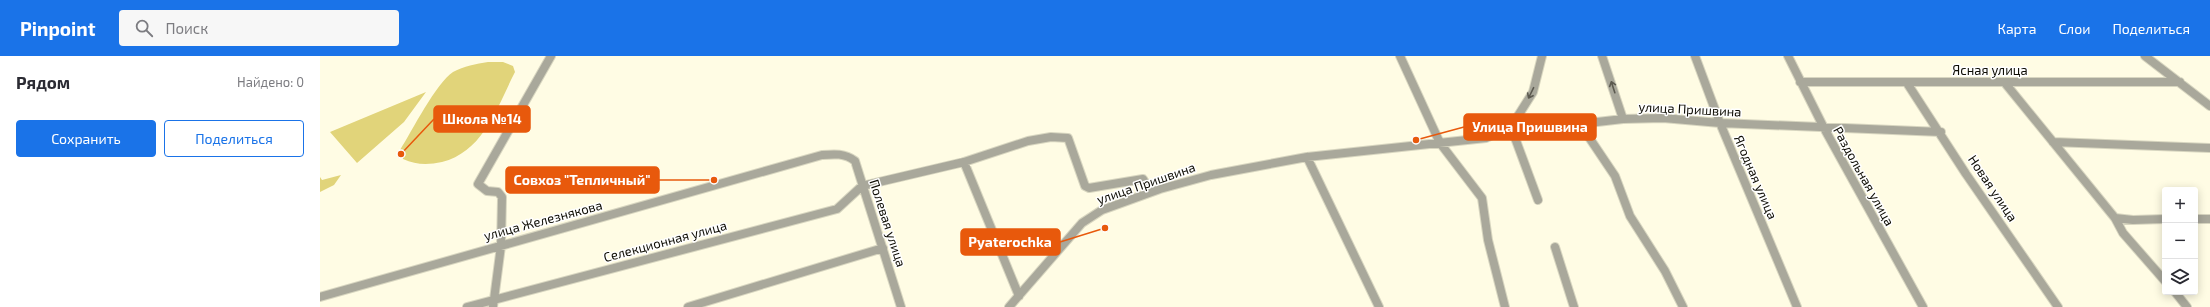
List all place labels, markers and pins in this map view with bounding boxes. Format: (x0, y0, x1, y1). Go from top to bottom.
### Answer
callout: Школа №14 (434, 106, 530, 132)
callout: Улица Пришвина (1464, 114, 1596, 140)
callout: Совхоз "Тепличный" (506, 167, 659, 193)
callout: Pyaterochka (961, 229, 1060, 255)

